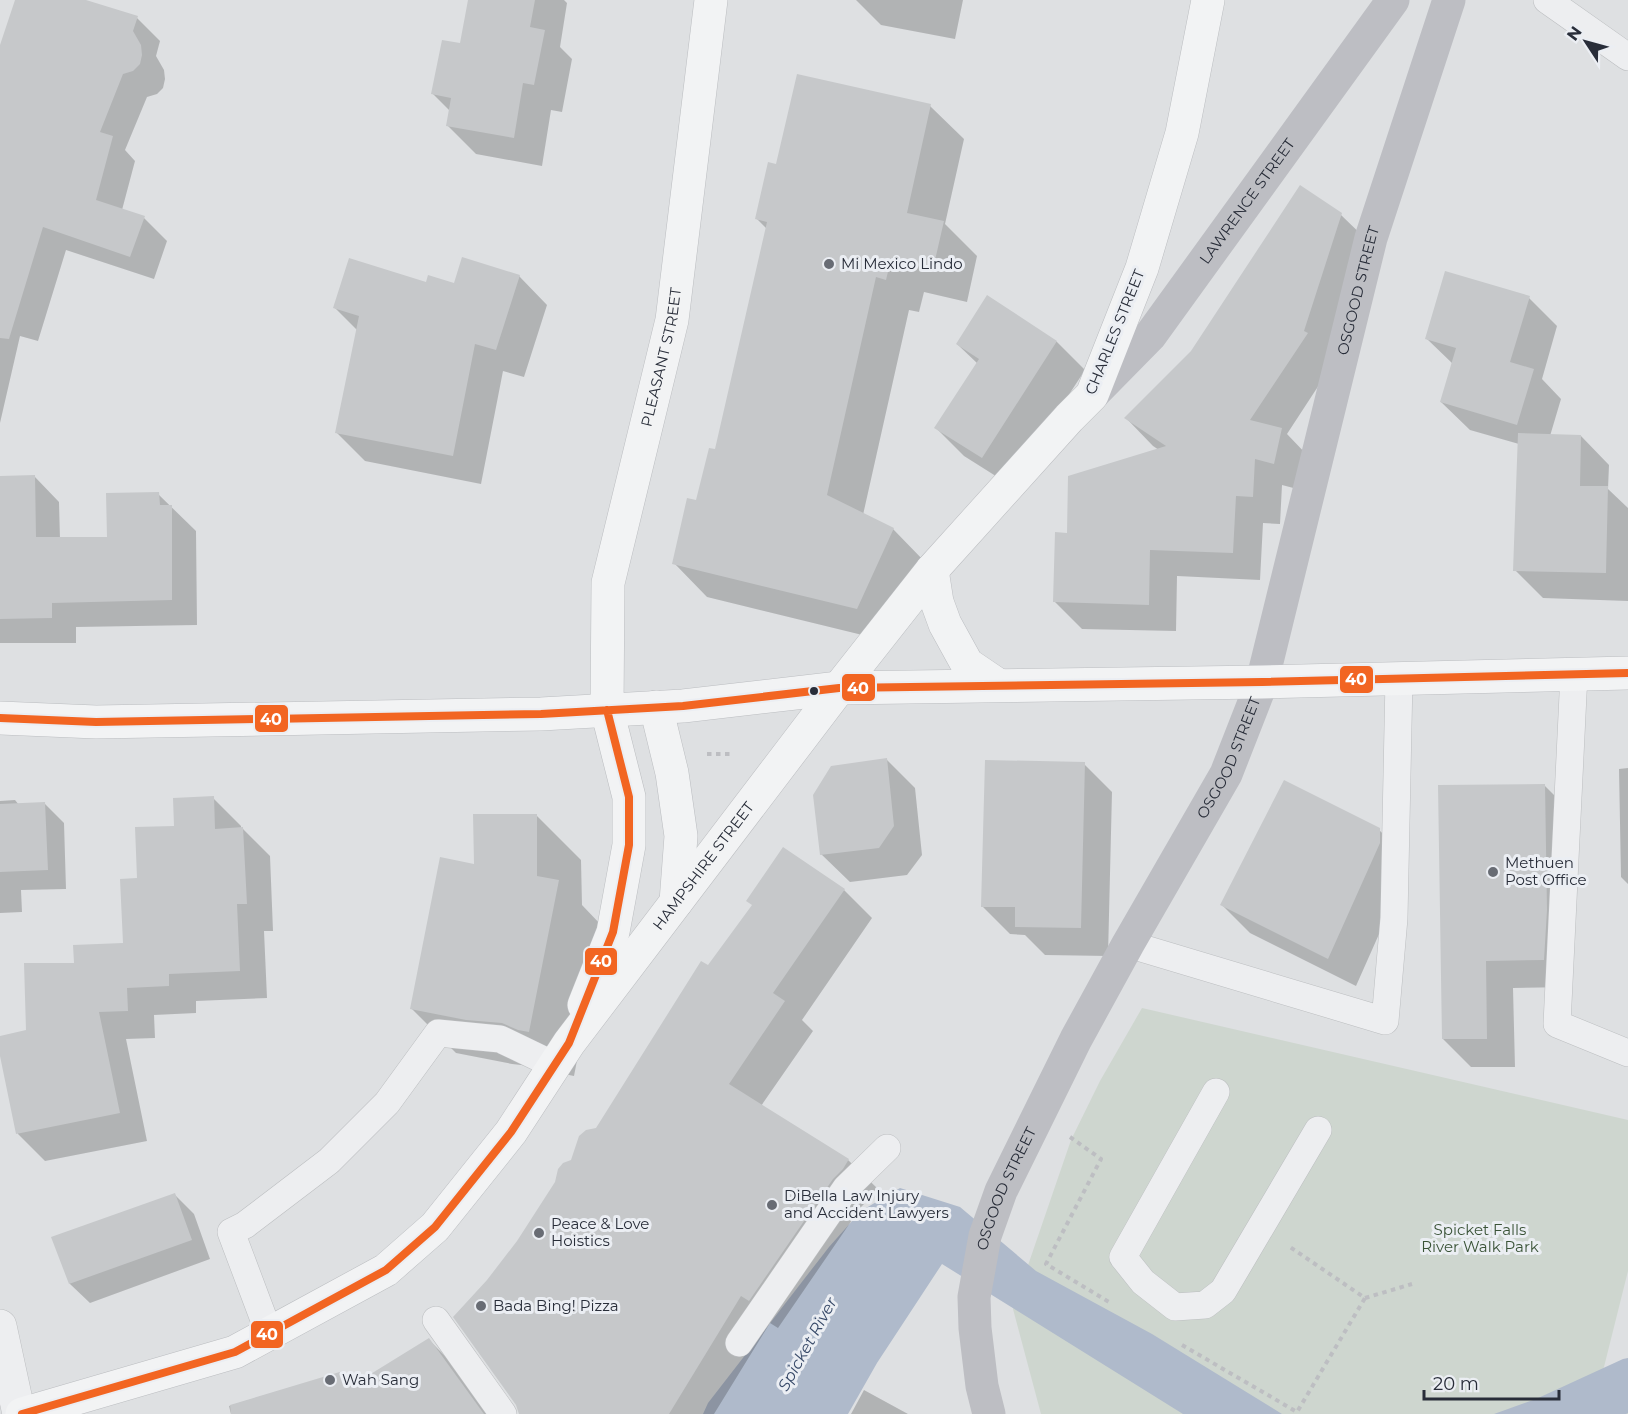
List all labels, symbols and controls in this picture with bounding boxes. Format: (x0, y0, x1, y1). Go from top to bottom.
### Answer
north arrow (1556, 12, 1616, 72)
text: N (1563, 23, 1586, 44)
street label: LAWRENCE STREET (1195, 134, 1299, 268)
street label: OSGOOD STREET (1333, 223, 1383, 357)
place label: Mi Mexico Lindo (841, 254, 963, 273)
marker: Mi Mexico Lindo (822, 257, 836, 271)
street label: CHARLES STREET (1081, 266, 1149, 397)
street label: PLEASANT STREET (636, 286, 685, 429)
line badge: 40 (1339, 665, 1374, 694)
text: 40 (1345, 670, 1367, 689)
line badge: 40 (841, 673, 876, 702)
text: 40 (847, 679, 869, 698)
unlabelled marker (808, 685, 820, 697)
street label: OSGOOD STREET (1192, 694, 1264, 822)
line badge: 40 (254, 704, 289, 733)
text: 40 (260, 710, 282, 729)
street label: HAMPSHIRE STREET (648, 798, 758, 934)
place label: Methuen Post Office (1505, 853, 1587, 889)
marker: Methuen Post Office (1486, 865, 1500, 879)
line badge: 40 (584, 947, 618, 976)
text: 40 (590, 952, 612, 971)
street label: OSGOOD STREET (973, 1123, 1040, 1252)
place label: DiBella Law Injury and Accident Lawyers (784, 1186, 949, 1222)
marker: DiBella Law Injury and Accident Lawyers (765, 1198, 779, 1212)
place label: Peace & Love Hoistics (551, 1214, 649, 1250)
park label: Spicket Falls River Walk Park (1421, 1220, 1539, 1256)
marker: Peace & Love Hoistics (532, 1226, 546, 1240)
water label: Spicket River (774, 1294, 841, 1394)
place label: Bada Bing! Pizza (493, 1296, 619, 1315)
marker: Bada Bing! Pizza (474, 1299, 488, 1313)
line badge: 40 (250, 1320, 284, 1349)
text: 40 (256, 1325, 278, 1344)
scale bar (1424, 1363, 1559, 1401)
place label: Wah Sang (342, 1370, 419, 1389)
marker: Wah Sang (323, 1373, 337, 1387)
text: 20 m (1433, 1373, 1479, 1395)

